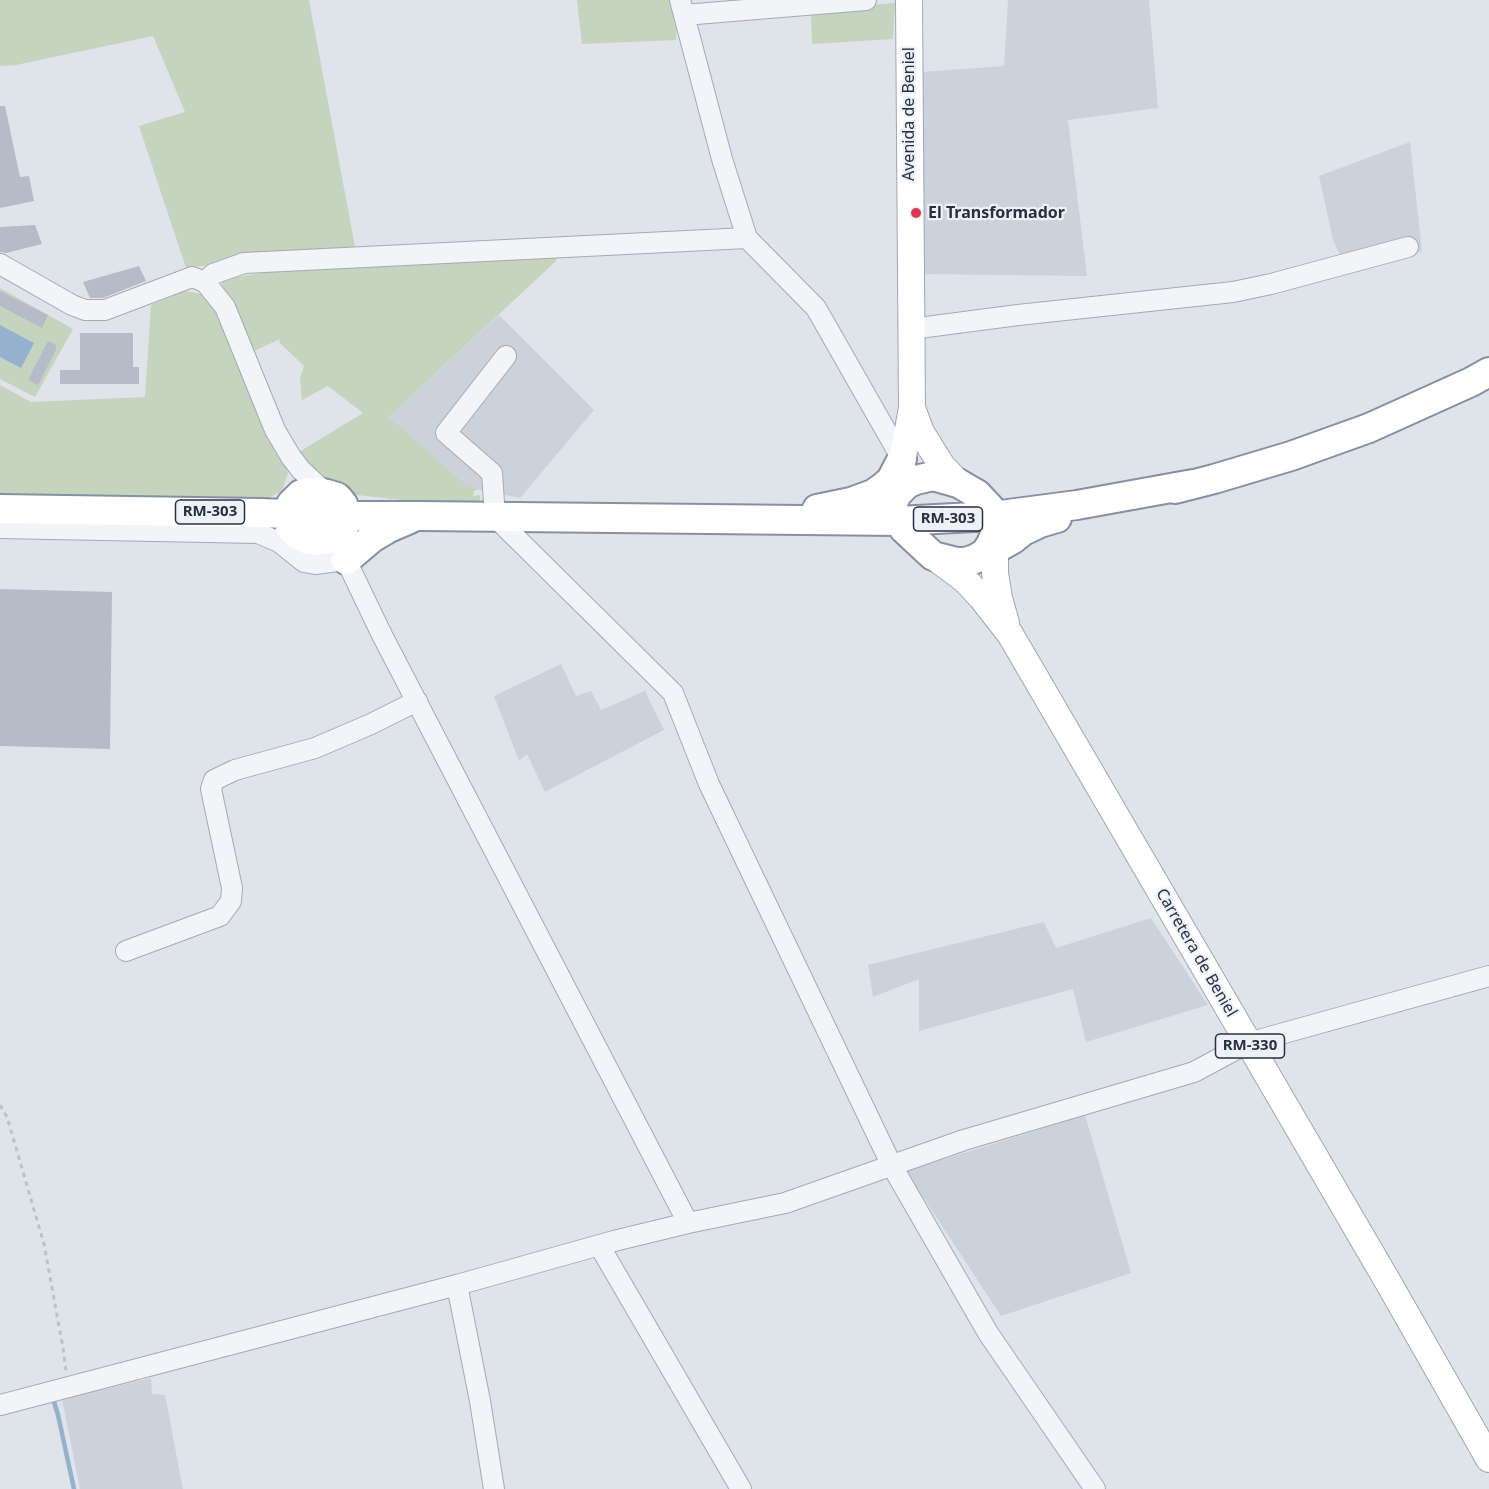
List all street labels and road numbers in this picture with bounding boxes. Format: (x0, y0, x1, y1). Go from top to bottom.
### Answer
street label: Avenida de Beniel (899, 47, 919, 181)
road number: RM-303 (176, 500, 244, 524)
road number: RM-303 (914, 507, 982, 531)
street label: Carretera de Beniel (1151, 885, 1241, 1021)
road number: RM-330 (1216, 1034, 1284, 1058)

